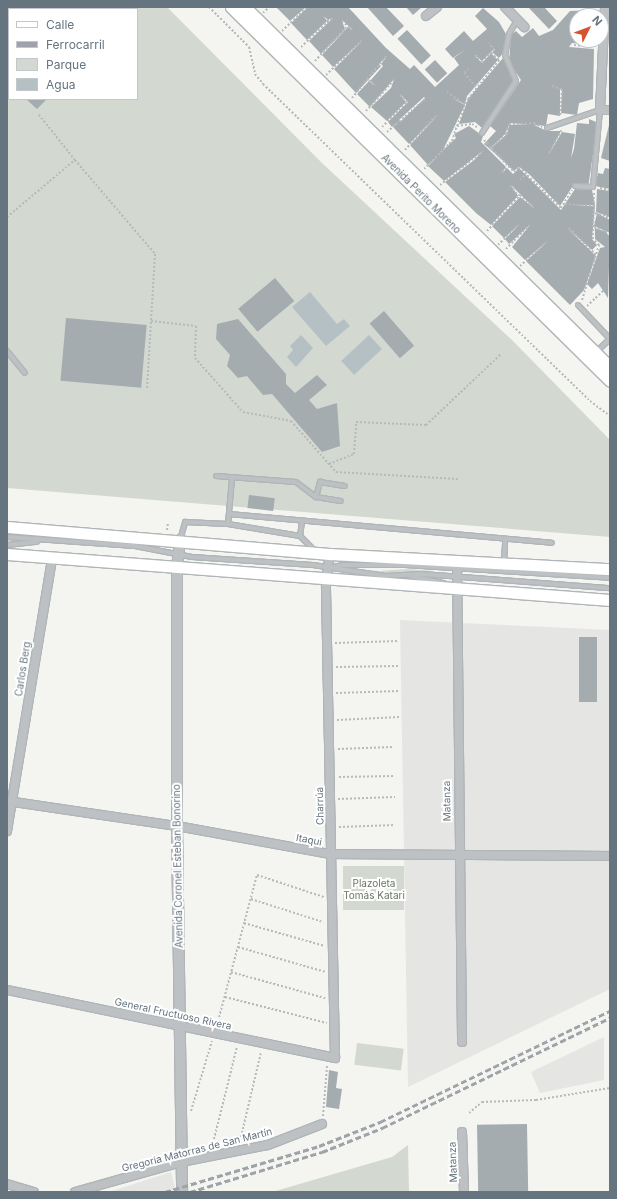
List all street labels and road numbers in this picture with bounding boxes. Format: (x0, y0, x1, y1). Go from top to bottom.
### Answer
street label: Avenida Perito Moreno (379, 152, 463, 236)
street label: Carlos Berg (13, 641, 33, 697)
street label: Matanza (441, 781, 453, 821)
street label: Avenida Coronel Esteban Bonorino (171, 784, 185, 948)
street label: Charrúa (314, 787, 326, 825)
street label: Itaqui (295, 832, 323, 848)
street label: General Fructuoso Rivera (113, 996, 233, 1032)
street label: Gregoria Matorras de San Martín (121, 1125, 273, 1175)
street label: Matanza (446, 1141, 460, 1183)

